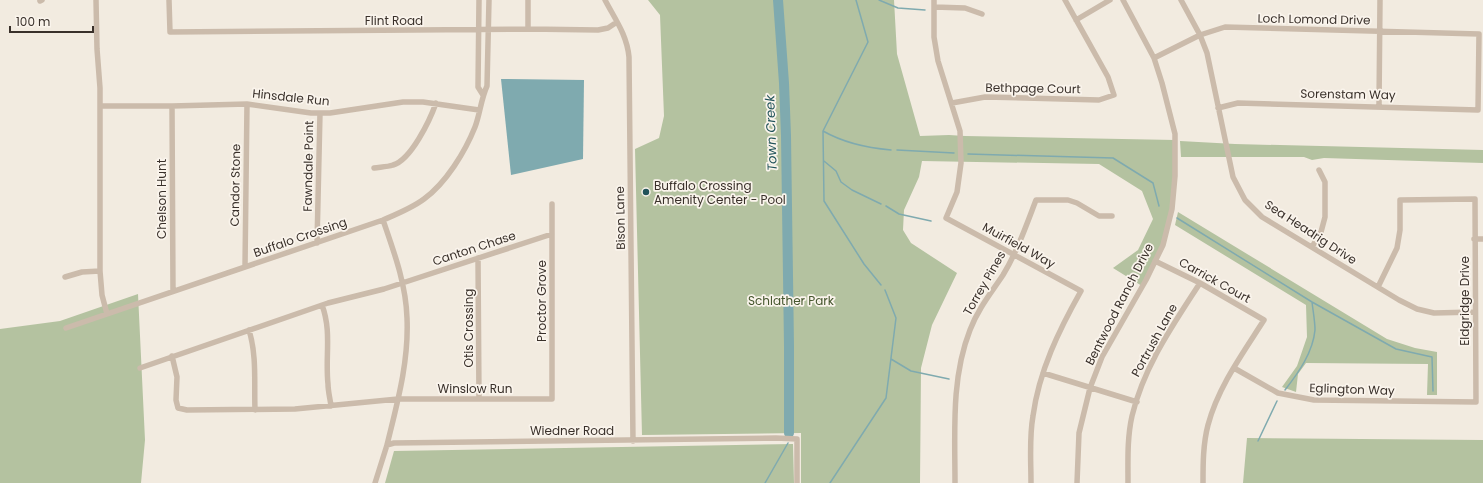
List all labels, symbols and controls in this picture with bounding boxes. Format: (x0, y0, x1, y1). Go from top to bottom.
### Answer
scale bar (10, 8, 93, 34)
street label: Loch Lomond Drive (1257, 10, 1371, 28)
street label: Flint Road (365, 12, 423, 29)
text: 100 m (16, 13, 50, 30)
street label: Bethpage Court (985, 79, 1081, 97)
street label: Hinsdale Run (251, 84, 331, 110)
street label: Sorenstam Way (1300, 85, 1396, 103)
water label: Town Creek (760, 93, 782, 171)
street label: Fawndale Point (299, 120, 317, 212)
street label: Candor Stone (226, 143, 244, 227)
street label: Chelson Hunt (153, 159, 170, 239)
place label: Buffalo Crossing Amenity Center - Pool (654, 177, 786, 208)
street label: Bison Lane (611, 186, 629, 250)
marker: Buffalo Crossing Amenity Center - Pool (641, 187, 651, 197)
street label: Sea Headrig Drive (1262, 196, 1360, 268)
street label: Buffalo Crossing (251, 213, 349, 261)
street label: Muirfield Way (980, 218, 1059, 272)
street label: Canton Chase (430, 227, 518, 269)
street label: Bentwood Ranch Drive (1081, 240, 1157, 368)
street label: Torrey Pines (959, 248, 1009, 318)
street label: Carrick Court (1176, 253, 1254, 307)
street label: Eldgridge Drive (1456, 256, 1473, 346)
street label: Proctor Grove (533, 260, 550, 342)
street label: Otis Crossing (460, 289, 477, 367)
park label: Schlather Park (748, 292, 835, 309)
street label: Portrush Lane (1127, 300, 1181, 380)
street label: Eglington Way (1309, 379, 1395, 399)
street label: Winslow Run (438, 380, 512, 397)
street label: Wiedner Road (530, 422, 614, 439)

